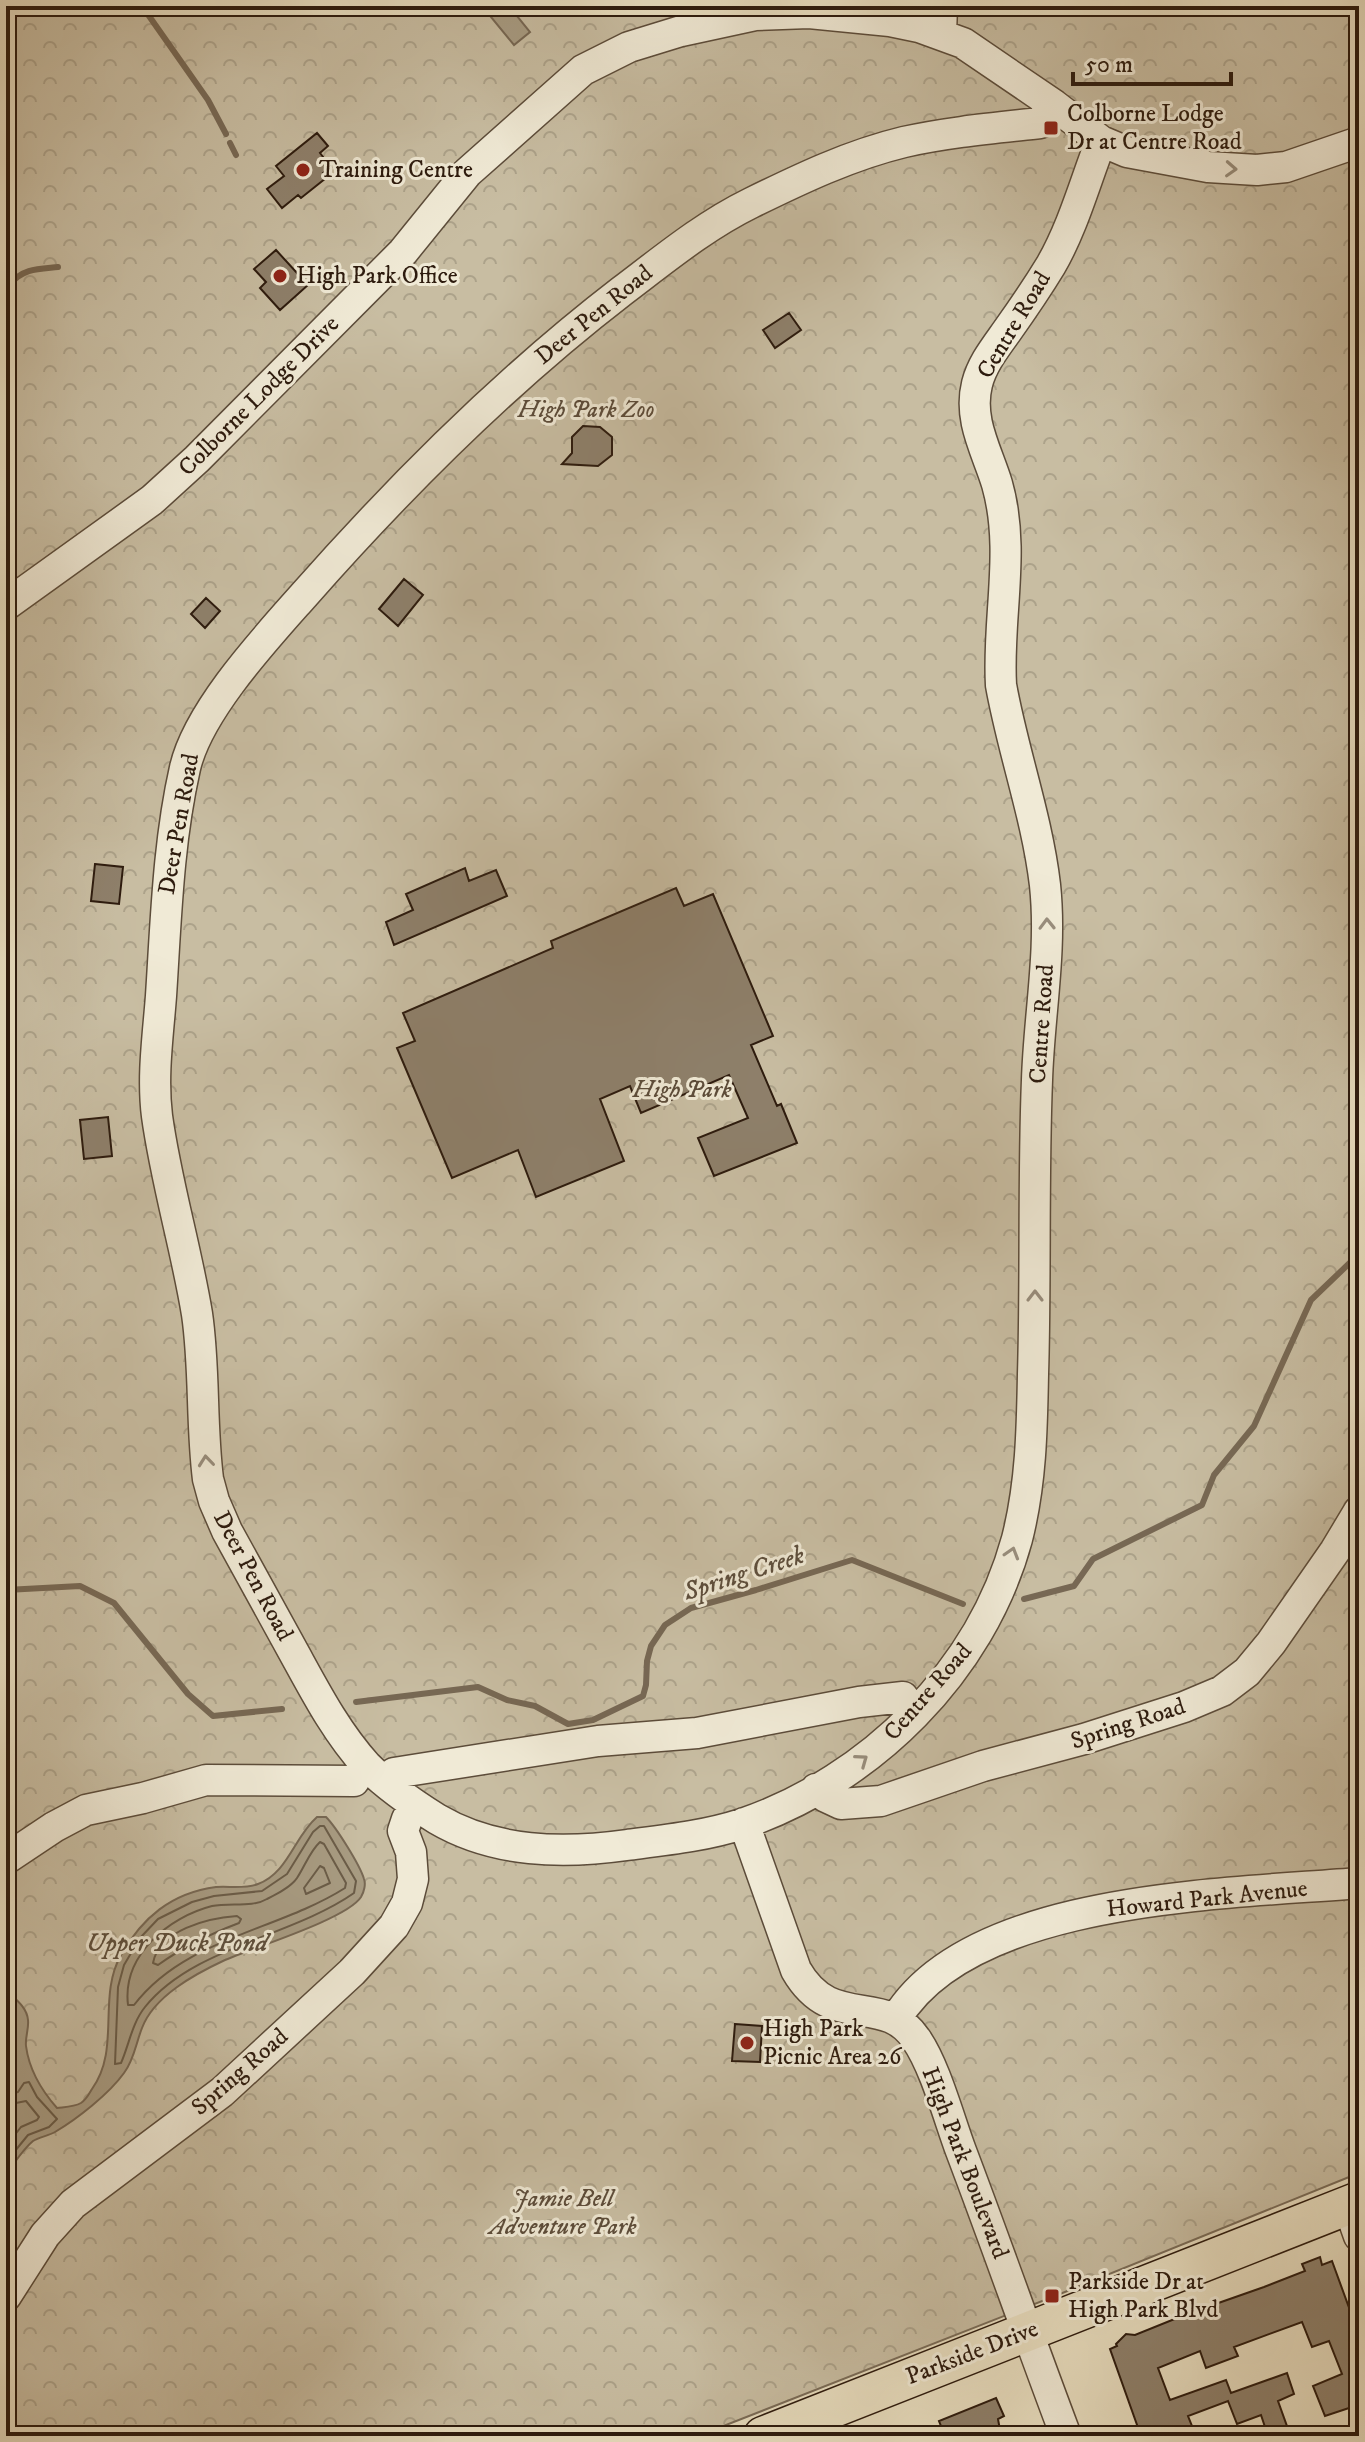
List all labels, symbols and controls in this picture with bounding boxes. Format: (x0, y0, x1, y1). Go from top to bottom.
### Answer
scale bar (1073, 36, 1231, 86)
text: 50 m (1085, 50, 1133, 80)
place label: Colborne Lodge Dr at Centre Road (1067, 99, 1242, 157)
marker: Colborne Lodge Dr at Centre Road (1042, 119, 1060, 137)
place label: Training Centre (319, 155, 473, 185)
one-way arrow (1225, 160, 1238, 177)
marker: Training Centre (294, 161, 312, 179)
street label: Deer Pen Road (529, 258, 659, 372)
place label: High Park Office (296, 261, 458, 291)
street label: Centre Road (970, 266, 1058, 384)
marker: High Park Office (271, 267, 289, 285)
street label: Colborne Lodge Drive (172, 309, 346, 483)
park label: High Park Zoo (517, 395, 654, 425)
street label: Deer Pen Road (152, 751, 206, 897)
one-way arrow (1038, 917, 1055, 930)
street label: Centre Road (1023, 963, 1061, 1085)
park label: High Park (632, 1075, 731, 1105)
one-way arrow (1026, 1289, 1044, 1302)
one-way arrow (197, 1454, 214, 1467)
street label: Deer Pen Road (206, 1506, 300, 1646)
water label: Spring Creek (678, 1539, 809, 1609)
one-way arrow (1003, 1547, 1019, 1561)
street label: Centre Road (877, 1637, 979, 1747)
street label: Spring Road (1067, 1691, 1189, 1757)
one-way arrow (853, 1755, 867, 1770)
street label: Howard Park Avenue (1105, 1874, 1309, 1924)
water label: Upper Duck Pond (86, 1927, 272, 1960)
place label: High Park Picnic Area 26 (763, 2014, 903, 2072)
street label: Spring Road (185, 2022, 295, 2122)
marker: High Park Picnic Area 26 (738, 2034, 756, 2052)
street label: High Park Boulevard (915, 2063, 1015, 2263)
park label: Jamie Bell Adventure Park (486, 2184, 637, 2242)
place label: Parkside Dr at High Park Blvd (1068, 2267, 1218, 2325)
marker: Parkside Dr at High Park Blvd (1043, 2287, 1061, 2305)
street label: Parkside Drive (901, 2314, 1043, 2392)

